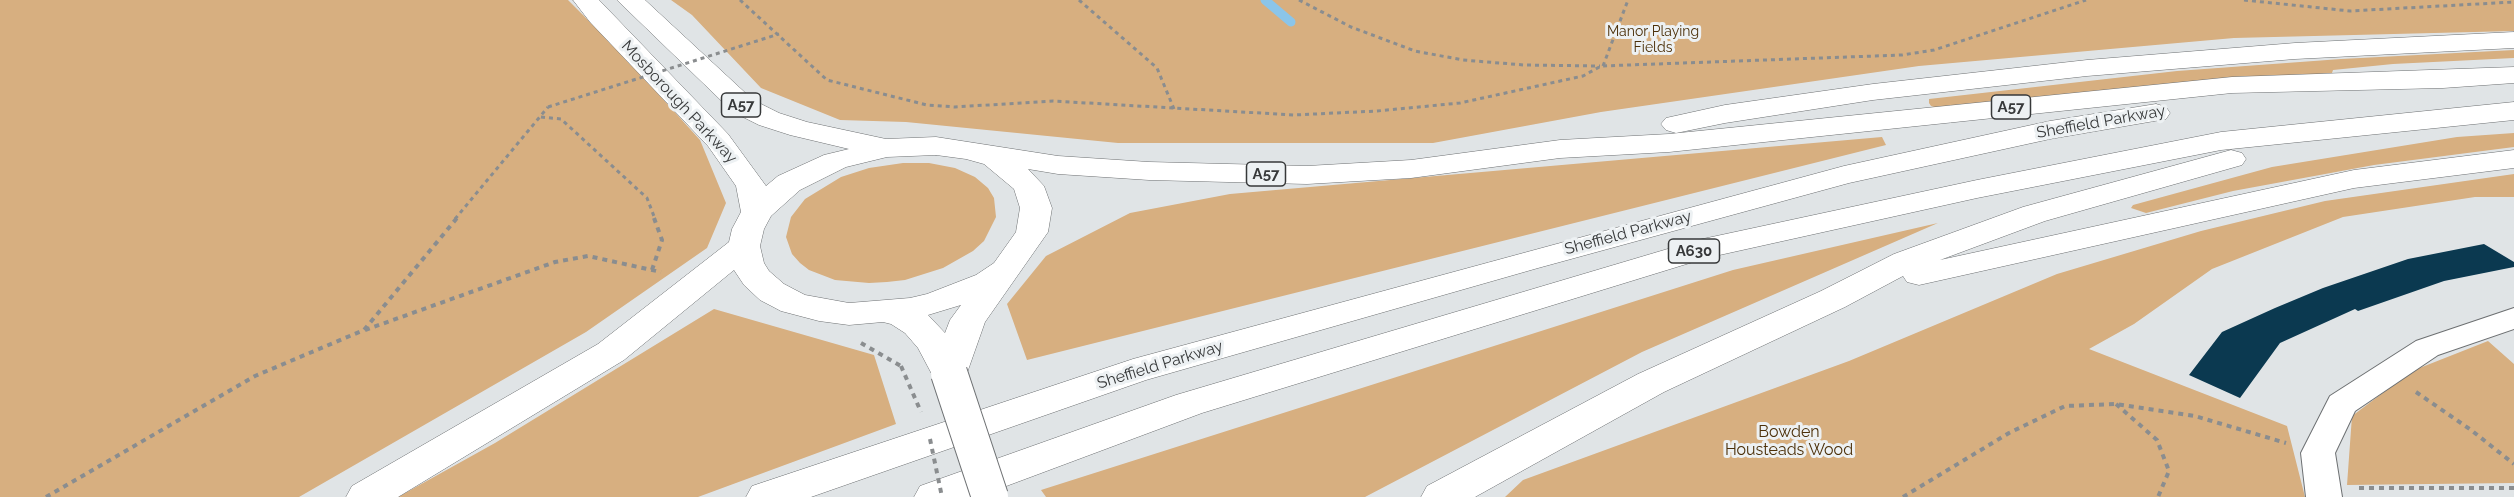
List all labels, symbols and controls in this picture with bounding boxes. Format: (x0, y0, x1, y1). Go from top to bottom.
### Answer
park label: Manor Playing Fields (1607, 24, 1699, 56)
street label: Mosborough Parkway (617, 37, 741, 167)
road number: A57 (722, 93, 760, 117)
road number: A57 (1992, 95, 2030, 119)
street label: Sheffield Parkway (2035, 101, 2167, 143)
road number: A57 (1246, 162, 1286, 186)
street label: Sheffield Parkway (1563, 207, 1693, 259)
road number: A630 (1668, 239, 1720, 263)
street label: Sheffield Parkway (1095, 337, 1225, 393)
park label: Bowden Housteads Wood (1725, 422, 1853, 460)

